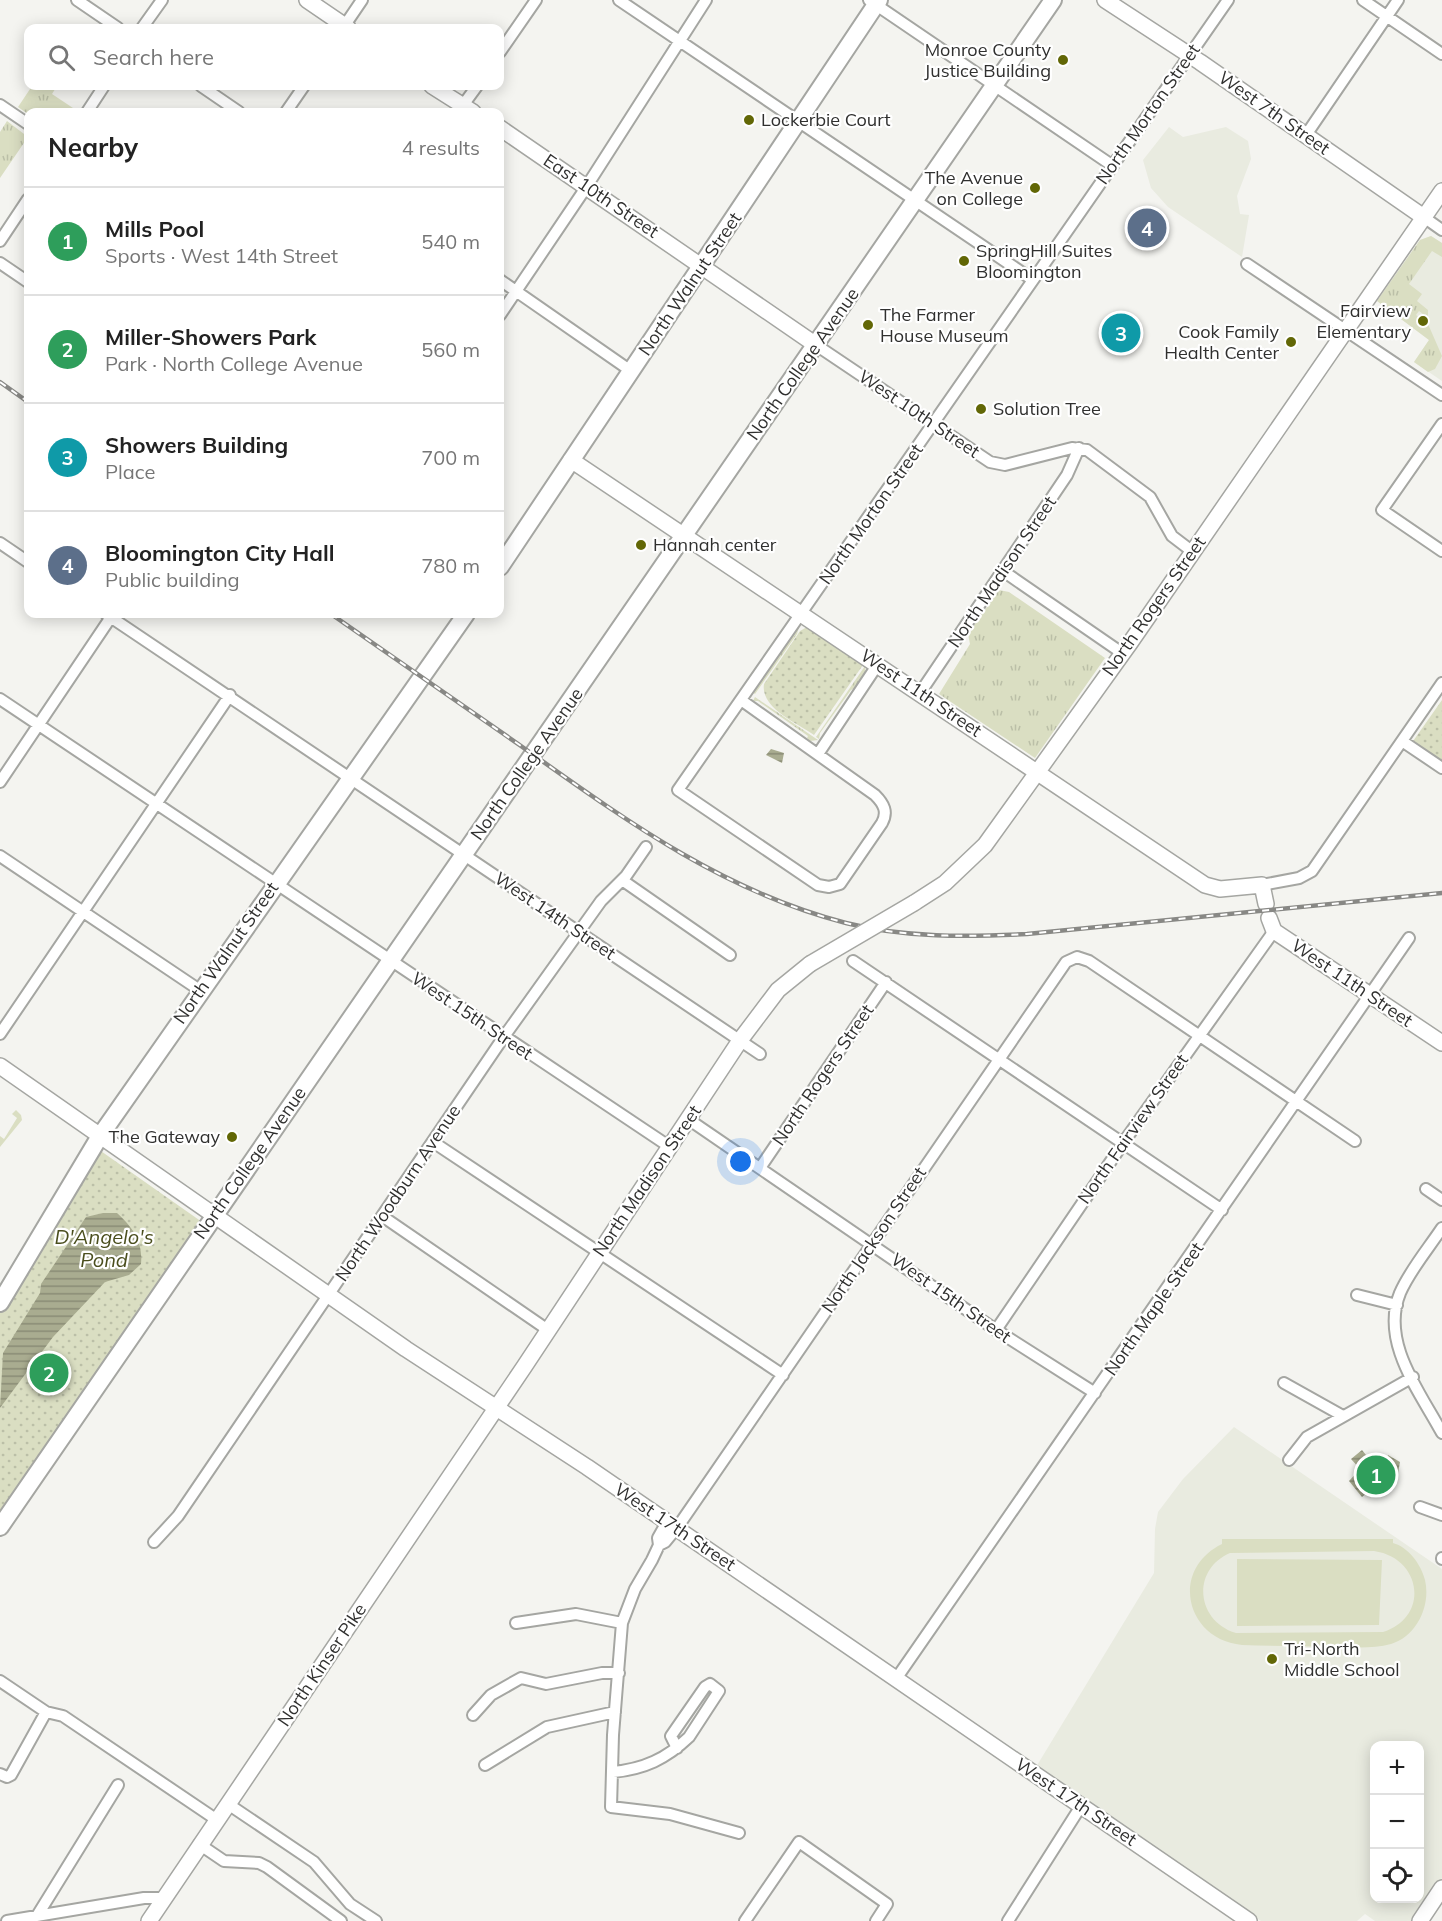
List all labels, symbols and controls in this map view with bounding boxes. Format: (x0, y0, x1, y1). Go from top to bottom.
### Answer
search box (24, 24, 504, 90)
place label: Monroe County Justice Building (924, 38, 1051, 82)
street label: North Morton Street (1090, 39, 1205, 189)
icon: search (45, 41, 78, 74)
text: Search here (93, 43, 214, 71)
marker: Monroe County Justice Building (1056, 53, 1070, 67)
street label: West 7th Street (1214, 66, 1334, 159)
place label: Lockerbie Court (761, 108, 891, 131)
marker: Lockerbie Court (742, 113, 756, 127)
text: Nearby (48, 131, 138, 164)
text: 4 results (402, 135, 480, 160)
street label: East 10th Street (539, 149, 663, 243)
place label: The Avenue on College (924, 166, 1023, 210)
marker: The Avenue on College (1028, 181, 1042, 195)
pin: 4 (1128, 206, 1166, 250)
street label: North Walnut Street (633, 208, 746, 360)
text: Mills Pool (105, 215, 204, 243)
text: 1 (62, 229, 74, 254)
text: 540 m (421, 229, 480, 254)
place label: SpringHill Suites Bloomington (976, 239, 1112, 283)
text: Sports · West 14th Street (105, 243, 338, 268)
marker: SpringHill Suites Bloomington (957, 254, 971, 268)
street label: North College Avenue (741, 283, 864, 444)
place label: Fairview Elementary (1316, 299, 1411, 343)
place label: The Farmer House Museum (880, 303, 1009, 347)
pin: 3 (1102, 310, 1140, 356)
marker: Fairview Elementary (1416, 314, 1430, 328)
marker: The Farmer House Museum (861, 318, 875, 332)
place label: Cook Family Health Center (1164, 320, 1279, 364)
text: Miller-Showers Park (105, 323, 317, 351)
marker: Cook Family Health Center (1284, 335, 1298, 349)
text: 2 (62, 337, 74, 362)
text: 560 m (421, 337, 480, 362)
text: Park · North College Avenue (105, 351, 363, 376)
street label: West 10th Street (854, 364, 984, 463)
place label: Solution Tree (993, 397, 1101, 420)
marker: Solution Tree (974, 402, 988, 416)
text: Showers Building (105, 431, 288, 459)
street label: North Morton Street (813, 439, 928, 589)
text: 3 (62, 445, 74, 470)
text: 700 m (421, 445, 480, 470)
text: Place (105, 459, 155, 484)
street label: North Madison Street (942, 492, 1061, 652)
street label: North Rogers Street (1097, 531, 1210, 680)
place label: Hannah center (653, 533, 777, 556)
marker: Hannah center (634, 538, 648, 552)
text: Bloomington City Hall (105, 539, 334, 567)
text: 4 (62, 553, 74, 578)
text: 780 m (421, 553, 480, 578)
text: Public building (105, 567, 240, 592)
street label: West 11th Street (856, 643, 986, 742)
street label: North College Avenue (465, 683, 588, 844)
street label: West 14th Street (490, 866, 620, 965)
street label: North Walnut Street (168, 877, 283, 1028)
street label: West 11th Street (1287, 933, 1417, 1032)
street label: West 15th Street (407, 966, 537, 1065)
street label: North Rogers Street (767, 1000, 878, 1150)
street label: North Fairview Street (1072, 1049, 1193, 1208)
street label: North College Avenue (188, 1082, 311, 1243)
street label: North Woodburn Avenue (330, 1100, 465, 1285)
street label: North Madison Street (587, 1101, 706, 1261)
place label: The Gateway (109, 1125, 220, 1148)
marker: The Gateway (225, 1130, 239, 1144)
your location (726, 1147, 755, 1176)
street label: North Jackson Street (816, 1162, 931, 1317)
water label: D'Angelo's Pond (54, 1224, 154, 1272)
street label: North Maple Street (1099, 1237, 1208, 1380)
street label: West 15th Street (887, 1248, 1016, 1348)
pin: 2 (29, 1350, 68, 1396)
pin: 1 (1356, 1452, 1396, 1498)
street label: West 17th Street (610, 1477, 740, 1576)
street label: North Kinser Pike (272, 1599, 371, 1731)
place label: Tri-North Middle School (1284, 1637, 1400, 1681)
marker: Tri-North Middle School (1265, 1652, 1279, 1666)
map controls (1370, 1741, 1424, 1903)
button: + (1370, 1741, 1424, 1795)
street label: West 17th Street (1011, 1752, 1141, 1851)
button: − (1370, 1795, 1424, 1849)
button: locate (1370, 1849, 1424, 1903)

